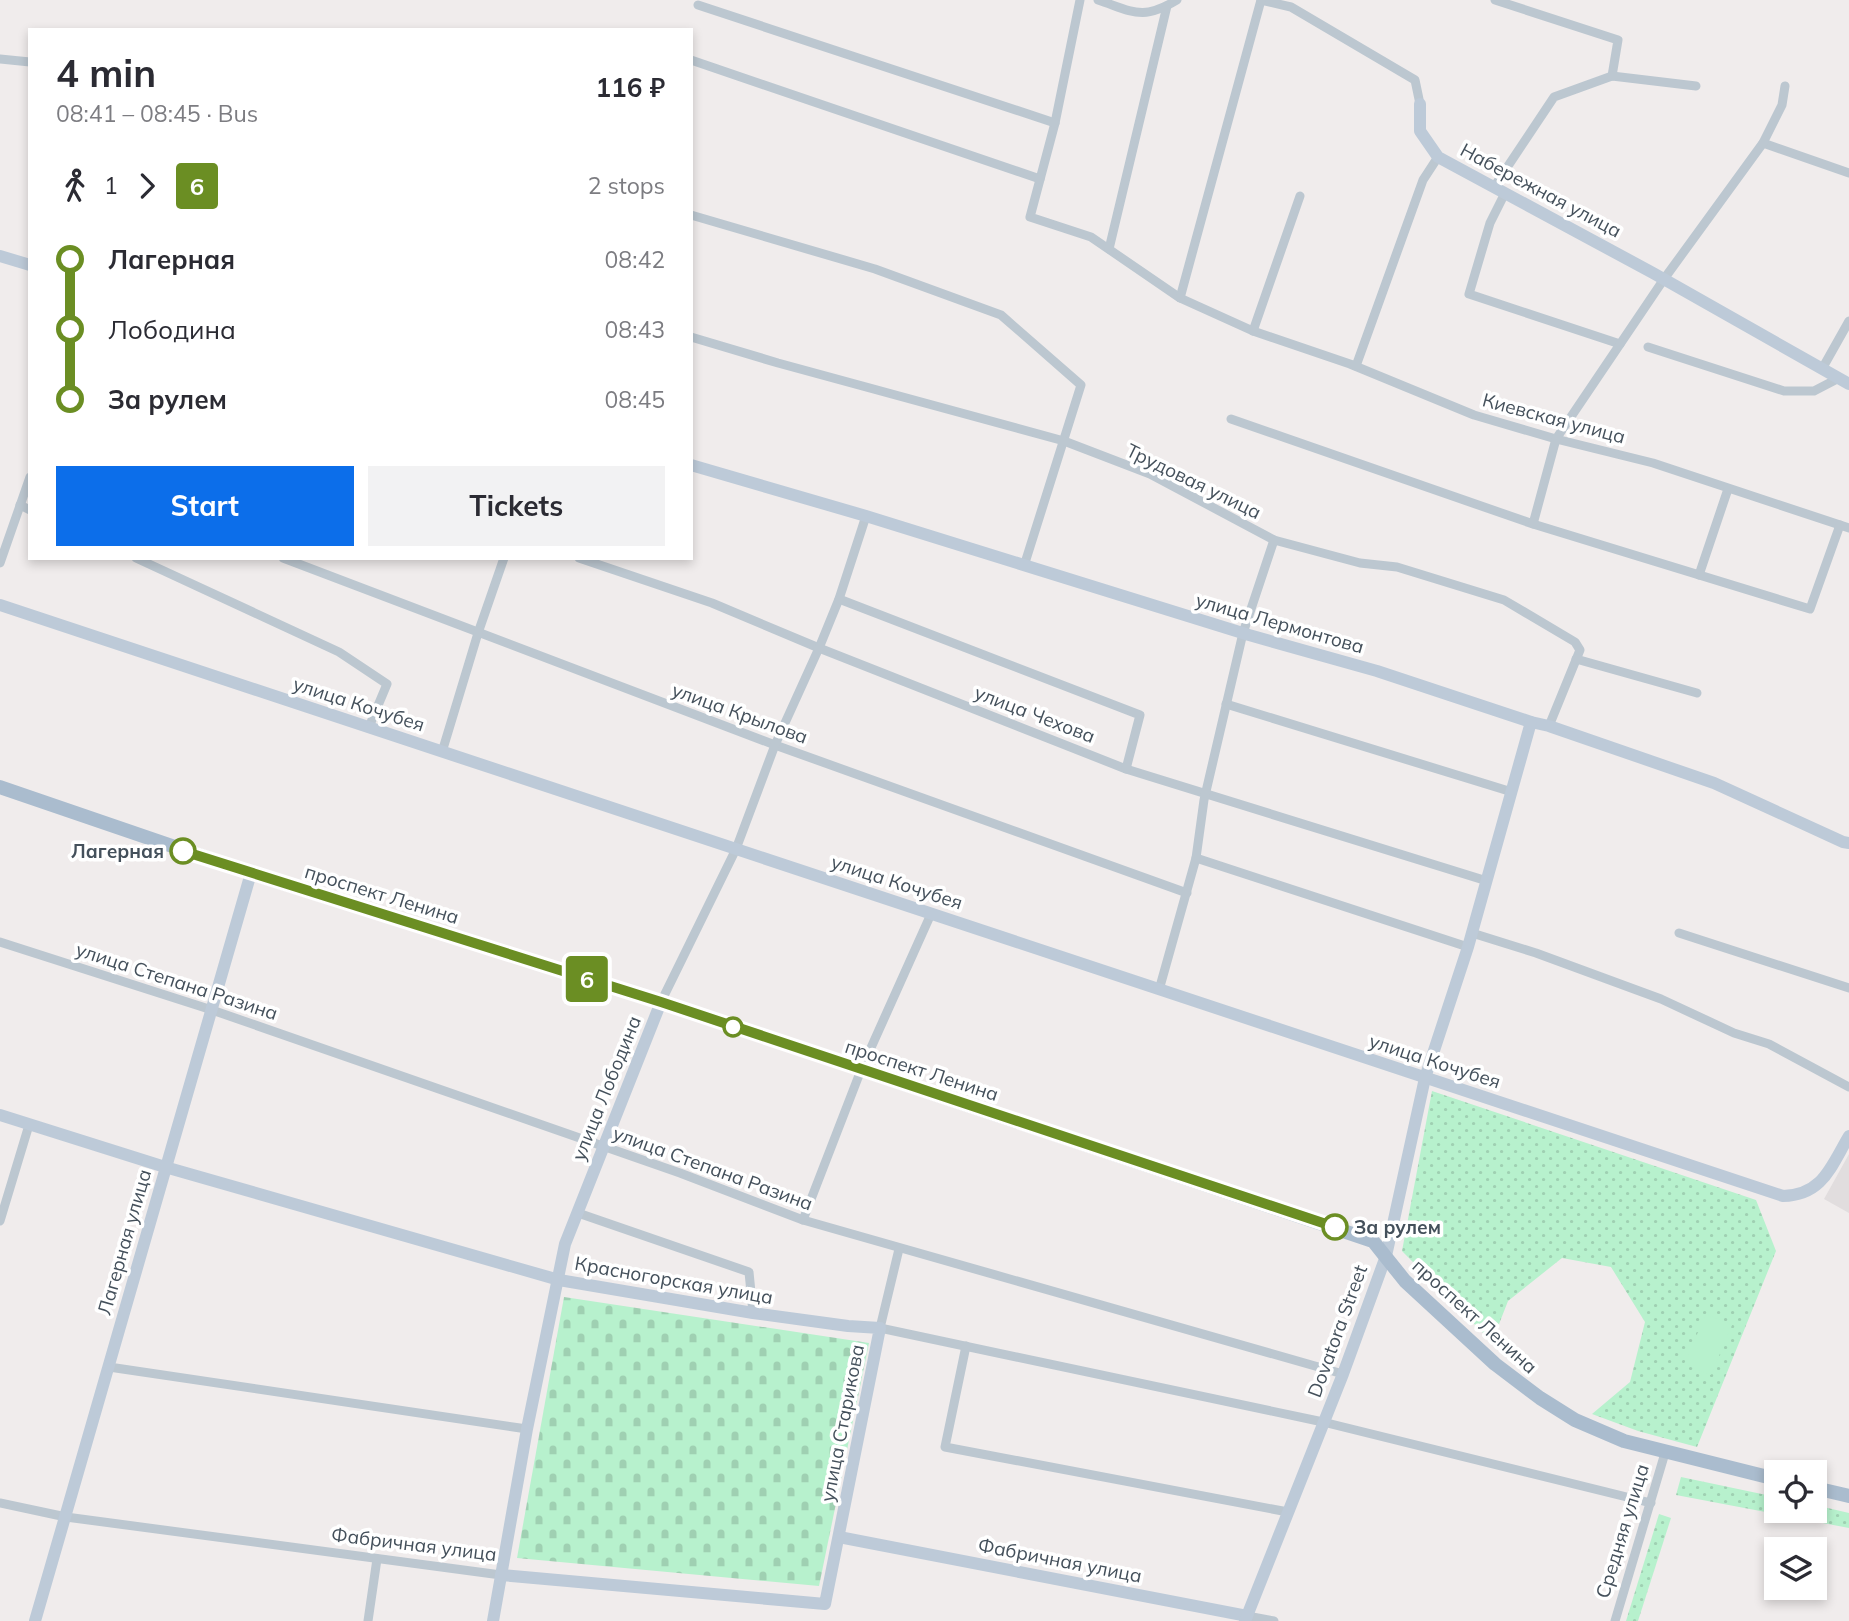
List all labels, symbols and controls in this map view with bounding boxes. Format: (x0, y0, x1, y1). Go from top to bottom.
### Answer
text: 4 min (56, 49, 156, 97)
text: 116 ₽ (595, 71, 665, 104)
text: 08:41 – 08:45 · Bus (56, 99, 258, 128)
street label: Набережная улица (1456, 137, 1626, 243)
icon: walk (56, 167, 94, 205)
icon: forward (128, 167, 166, 205)
text: 1 (104, 171, 118, 200)
text: 6 (190, 171, 204, 201)
text: 2 stops (588, 171, 665, 200)
text: Лагерная (108, 243, 235, 276)
text: 08:42 (605, 245, 665, 274)
text: Лободина (108, 313, 236, 346)
text: 08:43 (605, 315, 665, 344)
text: За рулем (108, 383, 227, 416)
text: 08:45 (605, 385, 665, 414)
street label: Киевская улица (1480, 387, 1628, 449)
street label: Трудовая улица (1123, 438, 1265, 524)
button: Start (56, 466, 354, 546)
button: Tickets (368, 466, 665, 546)
street label: улица Лермонтова (1193, 587, 1367, 659)
street label: улица Кочубея (290, 671, 428, 737)
street label: улица Крылова (669, 677, 811, 749)
street label: улица Чехова (971, 680, 1099, 748)
marker: Лагерная (170, 838, 196, 864)
place label: Лагерная (71, 839, 164, 863)
street label: улица Кочубея (828, 849, 966, 915)
street label: проспект Ленина (302, 859, 462, 929)
street label: улица Степана Разина (73, 937, 281, 1025)
line badge: 6 (564, 956, 610, 1002)
text: 6 (580, 964, 594, 994)
street label: улица Лободина (566, 1012, 646, 1164)
unlabelled marker (723, 1017, 743, 1037)
street label: улица Кочубея (1366, 1028, 1504, 1094)
street label: проспект Ленина (842, 1034, 1002, 1106)
street label: улица Степана Разина (610, 1121, 816, 1215)
street label: Лагерная улица (92, 1166, 156, 1318)
marker: За рулем (1322, 1214, 1348, 1240)
place label: За рулем (1354, 1215, 1441, 1239)
street label: Красногорская улица (573, 1251, 775, 1309)
street label: проспект Ленина (1408, 1254, 1542, 1378)
street label: Dovatora Street (1302, 1261, 1372, 1401)
street label: улица Старикова (815, 1342, 869, 1504)
map controls (1764, 1460, 1827, 1600)
button: locate (1764, 1460, 1827, 1523)
street label: Средняя улица (1590, 1461, 1654, 1601)
street label: Фабричная улица (330, 1522, 498, 1566)
street label: Фабричная улица (976, 1532, 1144, 1588)
button: layers (1764, 1537, 1827, 1600)

